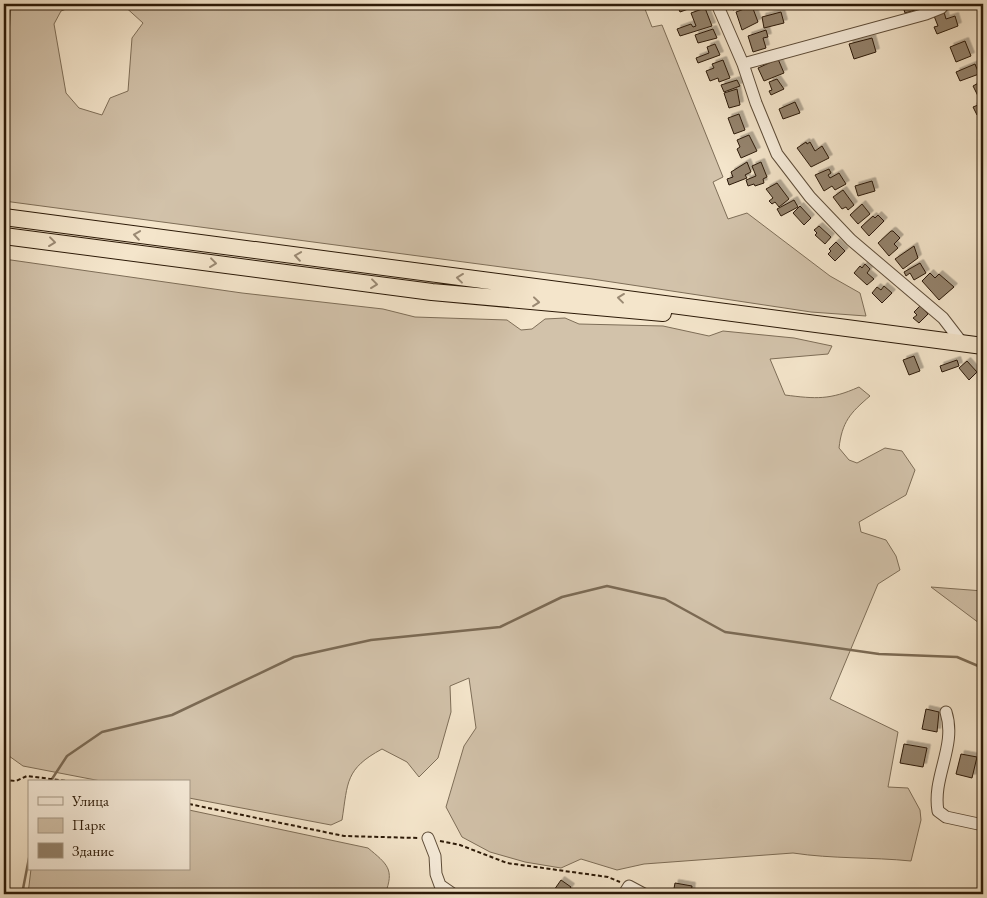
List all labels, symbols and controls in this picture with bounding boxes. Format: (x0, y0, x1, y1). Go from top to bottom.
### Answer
one-way arrow (133, 230, 141, 241)
one-way arrow (48, 237, 56, 247)
one-way arrow (294, 252, 303, 262)
one-way arrow (209, 258, 218, 268)
one-way arrow (455, 273, 463, 284)
one-way arrow (370, 279, 379, 289)
one-way arrow (616, 293, 624, 304)
one-way arrow (532, 296, 540, 307)
legend (28, 780, 190, 870)
text: Улица (71, 791, 109, 810)
text: Парк (72, 815, 105, 834)
text: Здание (72, 841, 114, 860)

